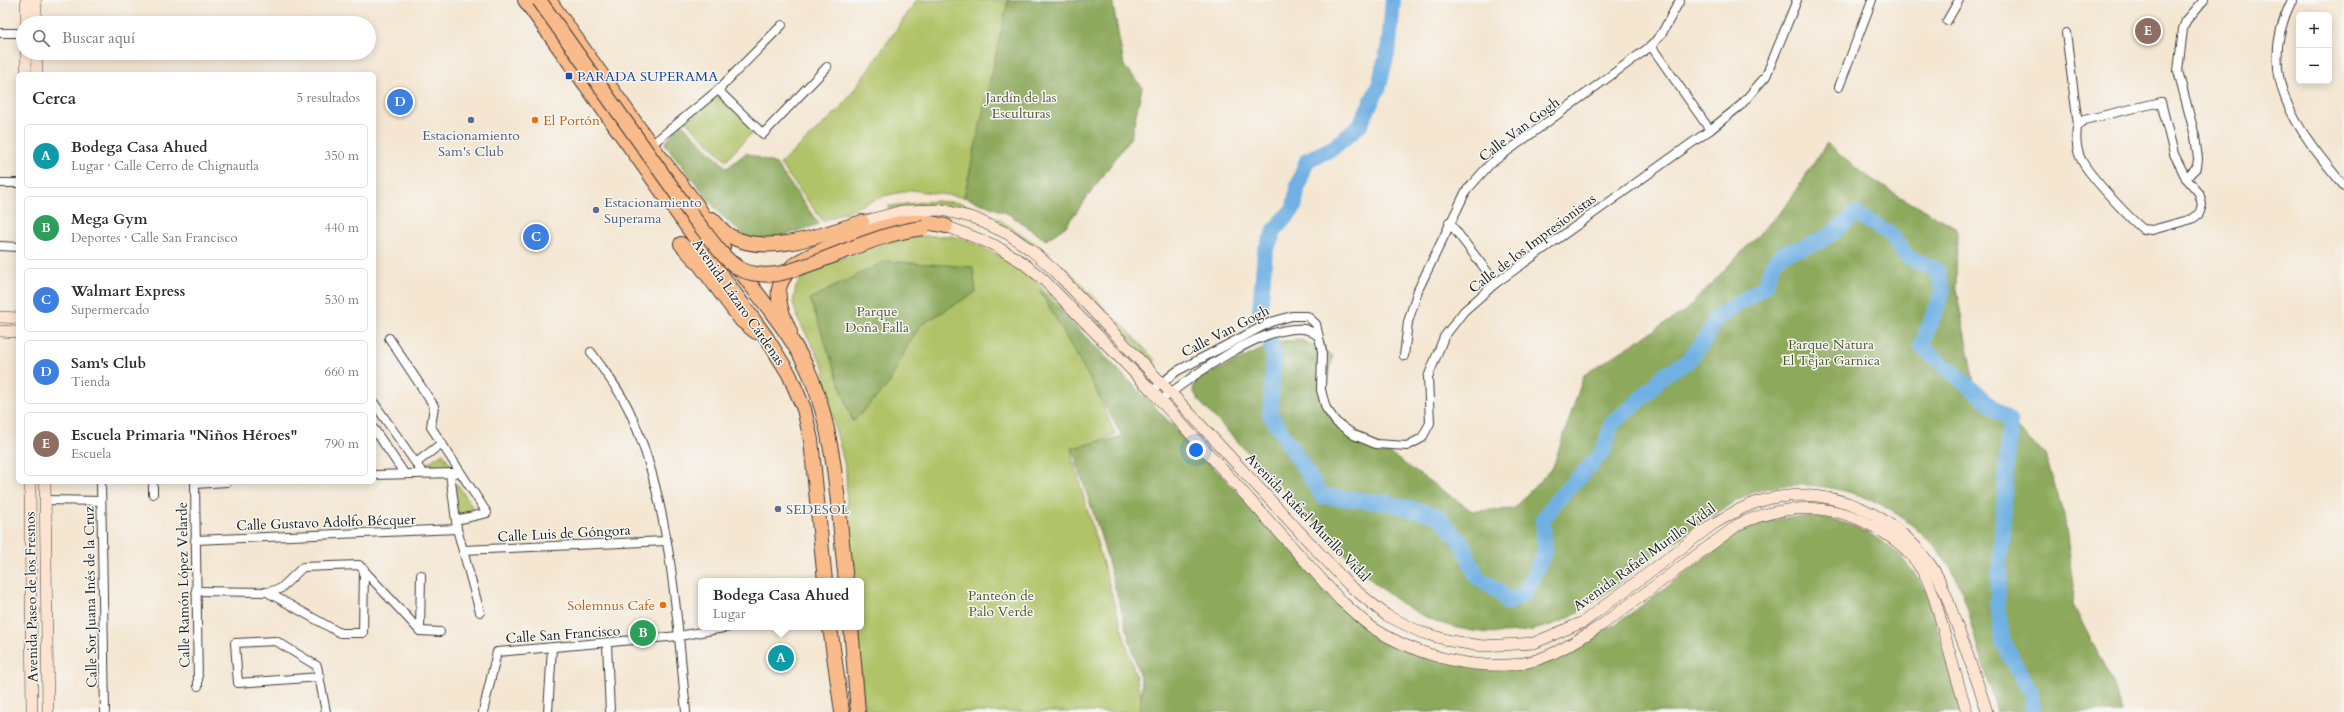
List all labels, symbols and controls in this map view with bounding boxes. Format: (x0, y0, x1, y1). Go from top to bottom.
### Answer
map controls (2296, 12, 2332, 84)
button: + (2296, 12, 2332, 48)
search box (16, 16, 376, 60)
pin: E (2135, 16, 2161, 46)
icon: search (30, 27, 52, 49)
text: Buscar aquí (62, 28, 135, 48)
button: − (2296, 48, 2332, 84)
place label: PARADA SUPERAMA (577, 67, 718, 86)
marker: PARADA SUPERAMA (564, 71, 574, 81)
text: Cerca (32, 87, 76, 110)
pin: D (387, 87, 413, 117)
park label: Jardín de las Esculturas (984, 88, 1057, 123)
text: 5 resultados (296, 89, 360, 107)
street label: Calle Van Gogh (1475, 93, 1564, 166)
place label: El Portón (543, 111, 600, 130)
marker: Estacionamiento Sam's Club (466, 115, 476, 125)
marker: El Portón (530, 115, 540, 125)
place label: Estacionamiento Sam's Club (422, 126, 520, 161)
text: Bodega Casa Ahued (71, 137, 207, 157)
text: A (41, 147, 51, 165)
text: 350 m (325, 147, 359, 165)
text: Lugar · Calle Cerro de Chignautla (71, 157, 259, 175)
street label: Calle de los Impresionistas (1465, 189, 1600, 298)
place label: Estacionamiento Superama (604, 193, 702, 228)
marker: Estacionamiento Superama (591, 205, 601, 215)
text: Mega Gym (71, 209, 148, 229)
text: B (41, 219, 51, 237)
text: 440 m (325, 219, 359, 237)
pin: C (523, 222, 549, 252)
text: Deportes · Calle San Francisco (71, 229, 237, 247)
street label: Avenida Lázaro Cárdenas (688, 235, 790, 370)
text: Walmart Express (71, 281, 185, 301)
text: C (41, 291, 51, 309)
text: 530 m (325, 291, 359, 309)
text: Supermercado (71, 301, 149, 319)
street label: Calle Van Gogh (1178, 301, 1273, 362)
park label: Parque Doña Falla (845, 302, 909, 337)
park label: Parque Natura El Tejar Garnica (1782, 335, 1880, 370)
text: Sam's Club (71, 353, 146, 373)
text: D (40, 363, 52, 381)
text: 660 m (325, 363, 359, 381)
text: Tienda (71, 373, 110, 391)
text: Escuela Primaria ''Niños Héroes'' (71, 425, 297, 445)
text: E (42, 435, 50, 453)
text: 790 m (325, 435, 359, 453)
your location (1186, 440, 1206, 460)
text: Escuela (71, 445, 111, 463)
street label: Avenida Rafael Murillo Vidal (1241, 449, 1375, 586)
street label: Avenida Rafael Murillo Vidal (1569, 499, 1720, 616)
place label: SEDESOL (786, 500, 850, 519)
street label: Calle Ramón López Velarde (173, 502, 194, 668)
marker: SEDESOL (773, 504, 783, 514)
street label: Calle Sor Juana Inés de la Cruz (79, 505, 102, 688)
street label: Calle Gustavo Adolfo Bécquer (236, 510, 417, 535)
street label: Avenida Paseo de los Fresnos (21, 511, 42, 683)
street label: Calle Luis de Góngora (497, 521, 631, 546)
popup (698, 578, 864, 630)
text: Bodega Casa Ahued (713, 585, 849, 605)
park label: Panteón de Palo Verde (968, 586, 1034, 621)
place label: Solemnus Cafe (567, 596, 655, 615)
marker: Solemnus Cafe (658, 600, 668, 610)
text: Lugar (713, 605, 745, 623)
pin: B (630, 618, 656, 648)
street label: Calle San Francisco (505, 621, 621, 648)
pin: A (768, 643, 794, 673)

